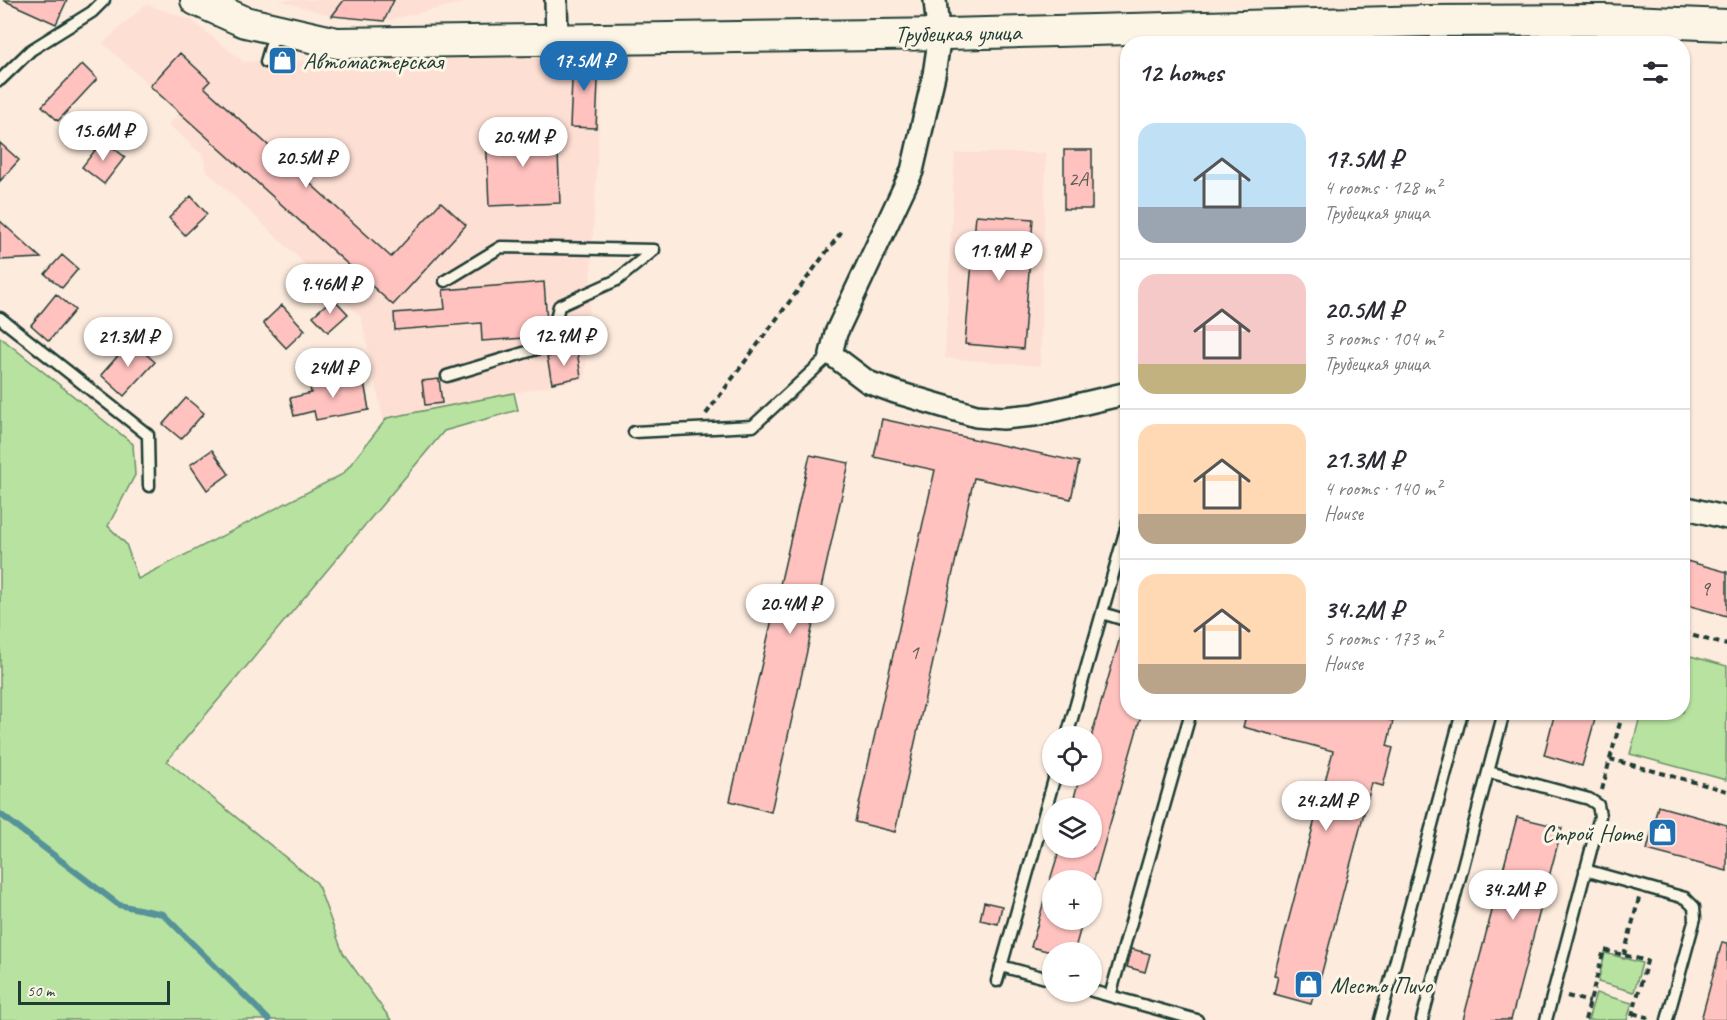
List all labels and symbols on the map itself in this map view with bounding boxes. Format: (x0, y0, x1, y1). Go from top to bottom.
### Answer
street label: Трубецкая улица (894, 17, 1023, 49)
pin: 17.5M ₽ (529, 41, 639, 92)
shop icon: Автомастерская (266, 45, 298, 77)
place label: Автомастерская (303, 46, 444, 76)
pin: 15.6M ₽ (48, 111, 158, 162)
pin: 20.4M ₽ (468, 117, 578, 168)
pin: 20.5M ₽ (251, 138, 361, 189)
house number: 2А (1068, 166, 1089, 192)
pin: 11.9M ₽ (944, 231, 1054, 282)
pin: 9.46M ₽ (275, 264, 385, 315)
pin: 12.9M ₽ (509, 316, 619, 367)
pin: 21.3M ₽ (73, 317, 183, 368)
pin: 24M ₽ (291, 348, 375, 399)
house number: 9 (1700, 575, 1711, 601)
pin: 20.4M ₽ (735, 584, 845, 635)
house number: 1 (909, 639, 920, 665)
pin: 24.2M ₽ (1271, 781, 1381, 832)
shop icon: Строй Home (1647, 817, 1679, 849)
place label: Строй Home (1542, 818, 1644, 848)
pin: 34.2M ₽ (1458, 870, 1568, 921)
shop icon: Место Пиvо (1293, 969, 1325, 1001)
place label: Место Пиvо (1330, 970, 1433, 1000)
scale bar (18, 978, 170, 1006)

